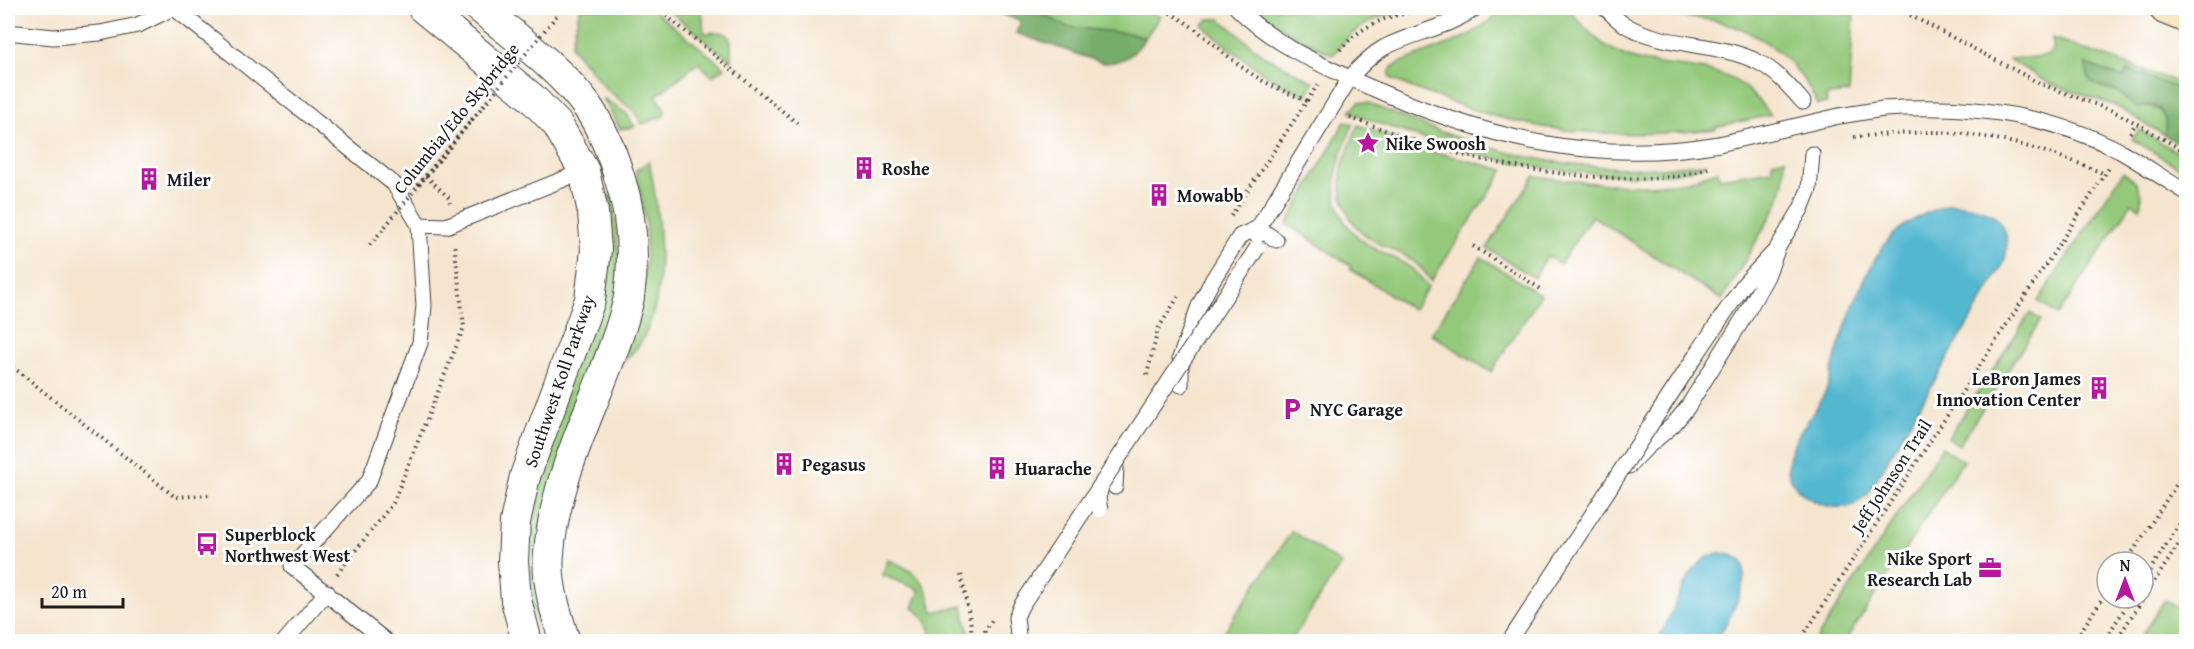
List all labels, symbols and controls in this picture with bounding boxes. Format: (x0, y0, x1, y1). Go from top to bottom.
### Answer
street label: Columbia/Edo Skybridge (387, 37, 525, 199)
place icon: Nike Swoosh (1355, 130, 1381, 156)
place label: Nike Swoosh (1386, 130, 1486, 157)
building icon: Roshe (851, 155, 877, 181)
place label: Roshe (882, 155, 930, 182)
building icon: Miler (136, 166, 162, 192)
place label: Miler (167, 166, 211, 193)
building icon: Mowabb (1146, 182, 1172, 208)
place label: Mowabb (1177, 182, 1244, 209)
street label: Southwest Koll Parkway (517, 291, 601, 471)
place label: LeBron James Innovation Center (1936, 365, 2082, 413)
building icon: LeBron James Innovation Center (2086, 375, 2112, 401)
parking icon: NYC Garage (1279, 396, 1305, 422)
place label: NYC Garage (1310, 396, 1403, 423)
street label: Jeff Johnson Trail (1843, 414, 1938, 540)
building icon: Pegasus (771, 451, 797, 477)
place label: Pegasus (802, 451, 866, 478)
building icon: Huarache (984, 455, 1010, 481)
place label: Huarache (1015, 455, 1092, 482)
place label: Superblock Northwest West (225, 521, 350, 569)
bus stop icon: Superblock Northwest West (194, 531, 220, 557)
place label: Nike Sport Research Lab (1867, 545, 1972, 593)
north arrow (2095, 550, 2155, 610)
text: N (2120, 553, 2131, 577)
office icon: Nike Sport Research Lab (1977, 555, 2003, 581)
scale bar (42, 571, 123, 609)
text: 20 m (51, 578, 87, 605)

